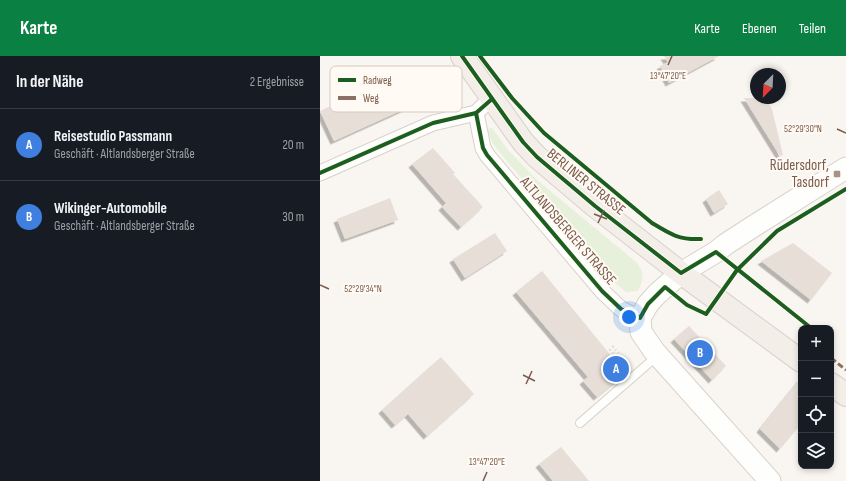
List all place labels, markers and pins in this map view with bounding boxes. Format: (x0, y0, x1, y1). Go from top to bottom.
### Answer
place label: Rüdersdorf, Tasdorf (770, 156, 830, 192)
marker: Rüdersdorf, Tasdorf (832, 169, 842, 179)
pin: B (687, 338, 713, 368)
pin: A (603, 354, 629, 384)

